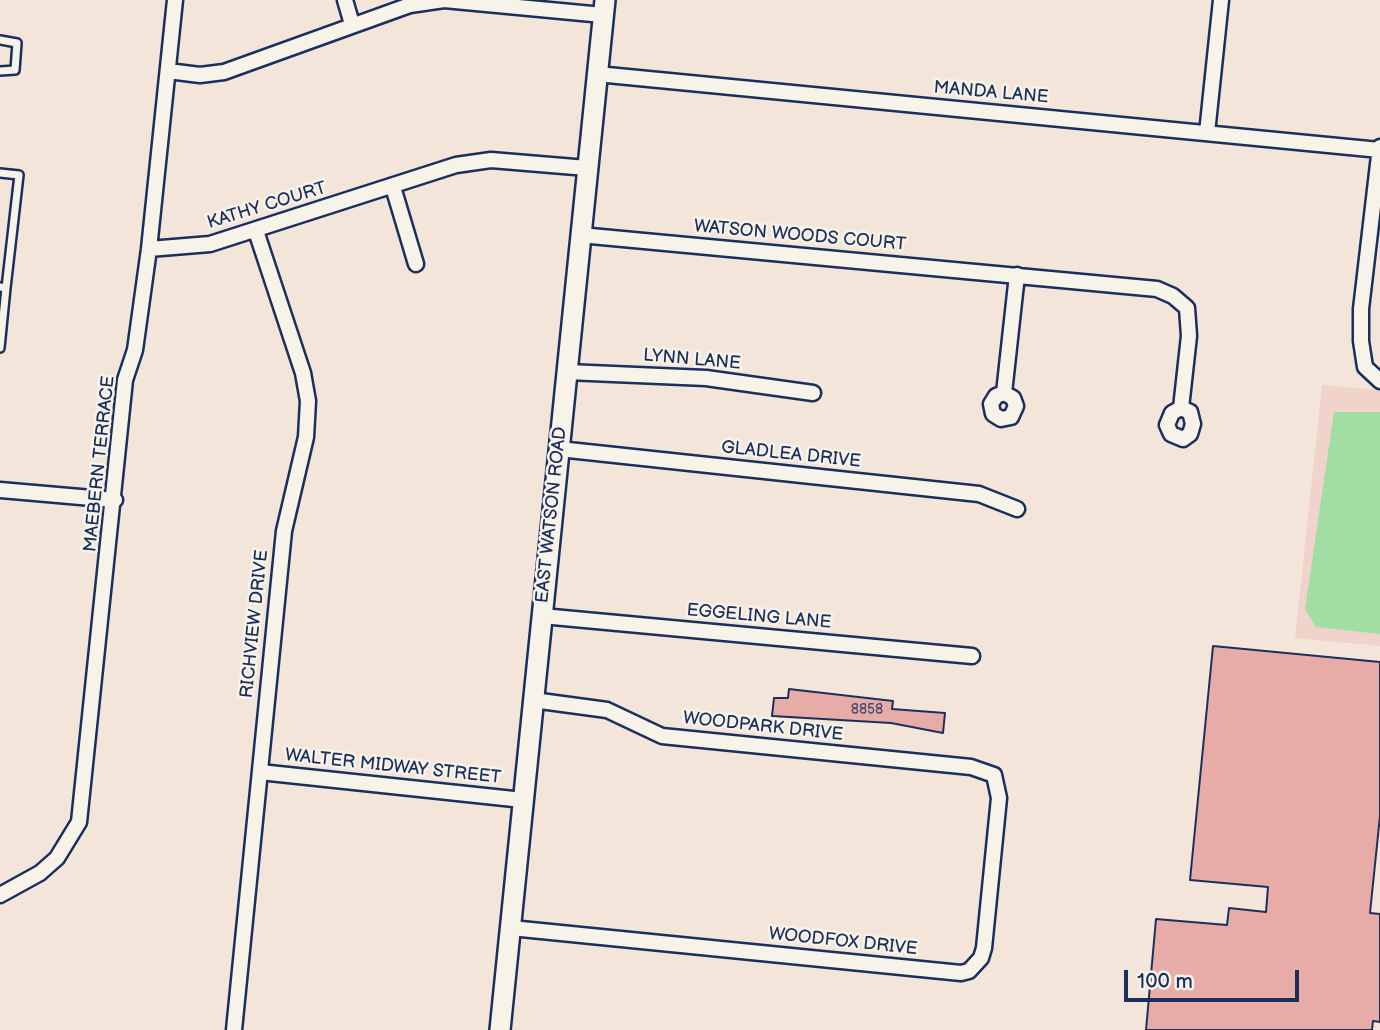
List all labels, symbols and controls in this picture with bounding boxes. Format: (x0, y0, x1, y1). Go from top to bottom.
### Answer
street label: MANDA LANE (933, 77, 1049, 109)
street label: KATHY COURT (205, 178, 329, 234)
street label: WATSON WOODS COURT (693, 216, 907, 256)
street label: LYNN LANE (642, 345, 742, 375)
street label: MAEBERN TERRACE (80, 375, 120, 553)
street label: EAST WATSON ROAD (532, 426, 572, 604)
street label: GLADLEA DRIVE (720, 437, 862, 473)
street label: RICHVIEW DRIVE (236, 549, 274, 699)
street label: EGGELING LANE (686, 600, 832, 634)
house number: 8858 (851, 702, 883, 718)
street label: WOODPARK DRIVE (682, 708, 844, 746)
street label: WALTER MIDWAY STREET (284, 745, 502, 789)
street label: WOODFOX DRIVE (768, 923, 918, 961)
scale bar (1128, 956, 1303, 1000)
text: 100 m (1137, 969, 1193, 994)

